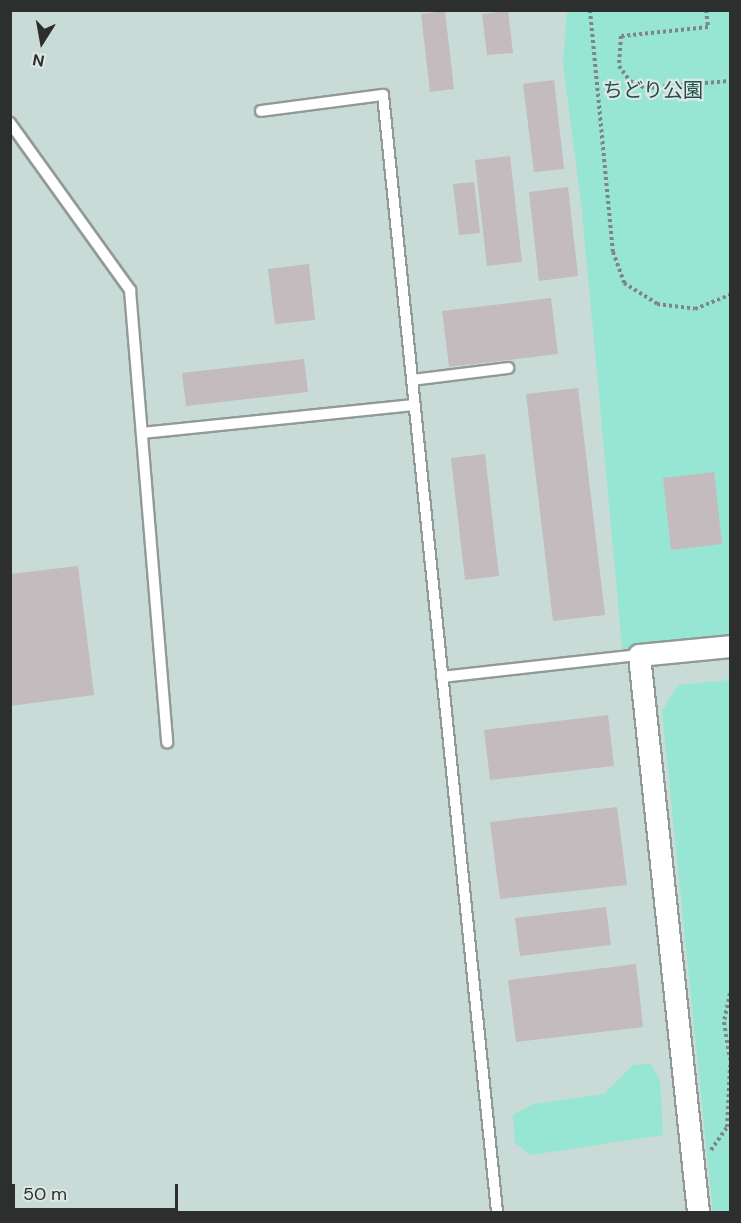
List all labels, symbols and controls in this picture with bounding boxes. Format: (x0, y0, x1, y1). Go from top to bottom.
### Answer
north arrow (12, 12, 72, 72)
text: N (31, 49, 46, 72)
park label: ちどり公園 (603, 78, 703, 102)
scale bar (15, 1172, 182, 1210)
text: 50 m (23, 1182, 67, 1206)

